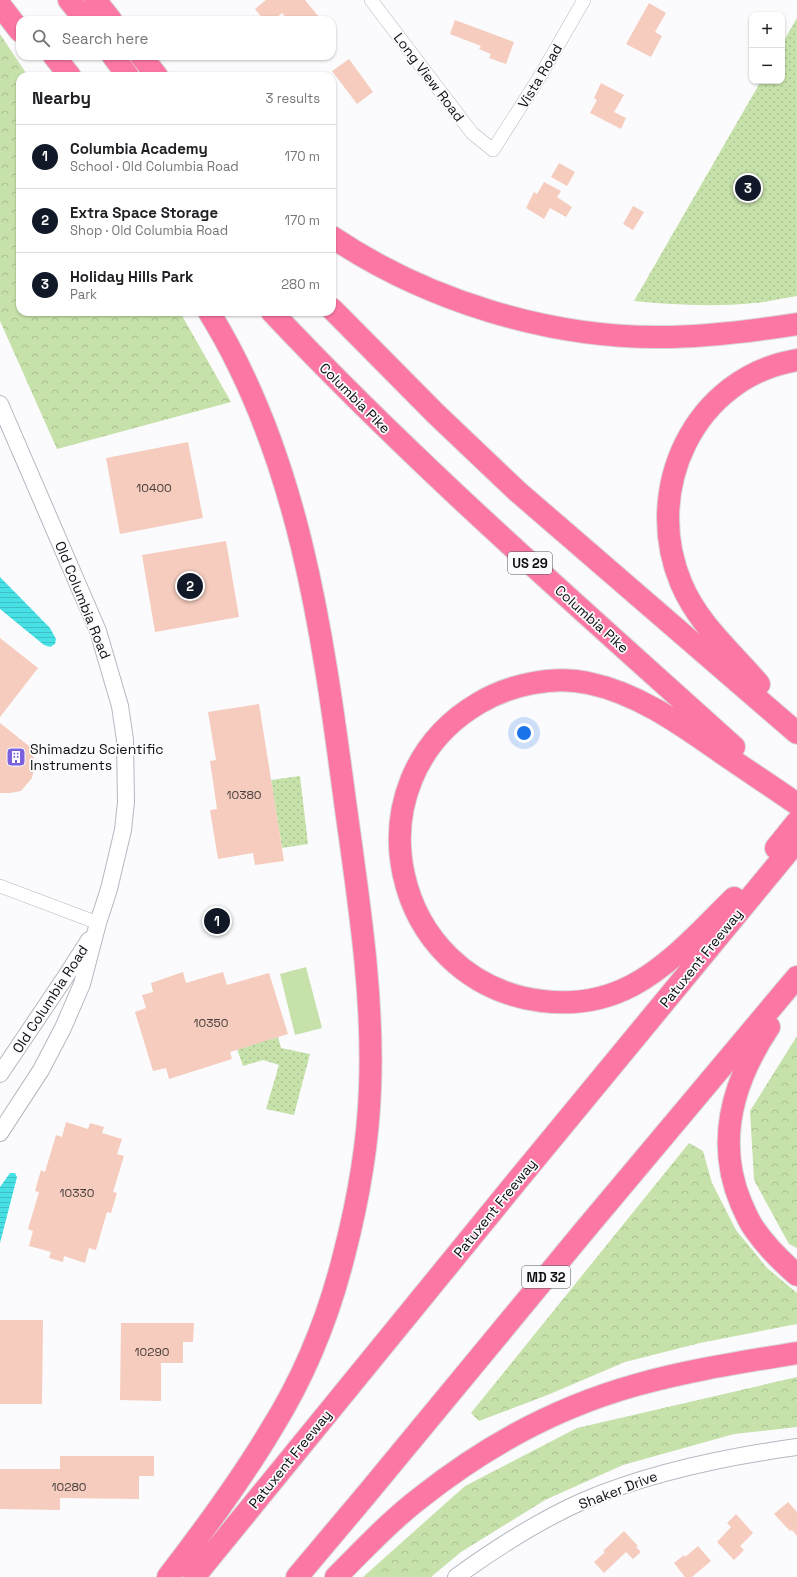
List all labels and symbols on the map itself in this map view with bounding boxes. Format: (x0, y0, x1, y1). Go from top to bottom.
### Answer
street label: Long View Road (390, 29, 468, 125)
street label: Vista Road (514, 41, 566, 111)
pin: 3 (735, 173, 761, 203)
street label: Columbia Pike (316, 359, 394, 437)
house number: 10400 (136, 480, 172, 496)
street label: Old Columbia Road (51, 538, 115, 662)
road number: US 29 (508, 552, 552, 574)
pin: 2 (177, 571, 203, 601)
street label: Columbia Pike (551, 581, 633, 657)
your location (514, 723, 534, 743)
place label: Shimadzu Scientific Instruments (30, 740, 164, 774)
building icon: Shimadzu Scientific Instruments (5, 746, 27, 768)
house number: 10380 (226, 787, 262, 803)
street label: Patuxent Freeway (656, 905, 746, 1011)
pin: 1 (204, 906, 230, 936)
street label: Old Columbia Road (8, 941, 92, 1057)
house number: 10350 (194, 1015, 228, 1031)
street label: Patuxent Freeway (450, 1155, 540, 1261)
house number: 10330 (60, 1185, 94, 1201)
road number: MD 32 (522, 1266, 570, 1288)
house number: 10290 (135, 1344, 169, 1360)
street label: Patuxent Freeway (245, 1406, 335, 1512)
street label: Shaker Drive (576, 1467, 660, 1513)
house number: 10280 (51, 1479, 87, 1495)

